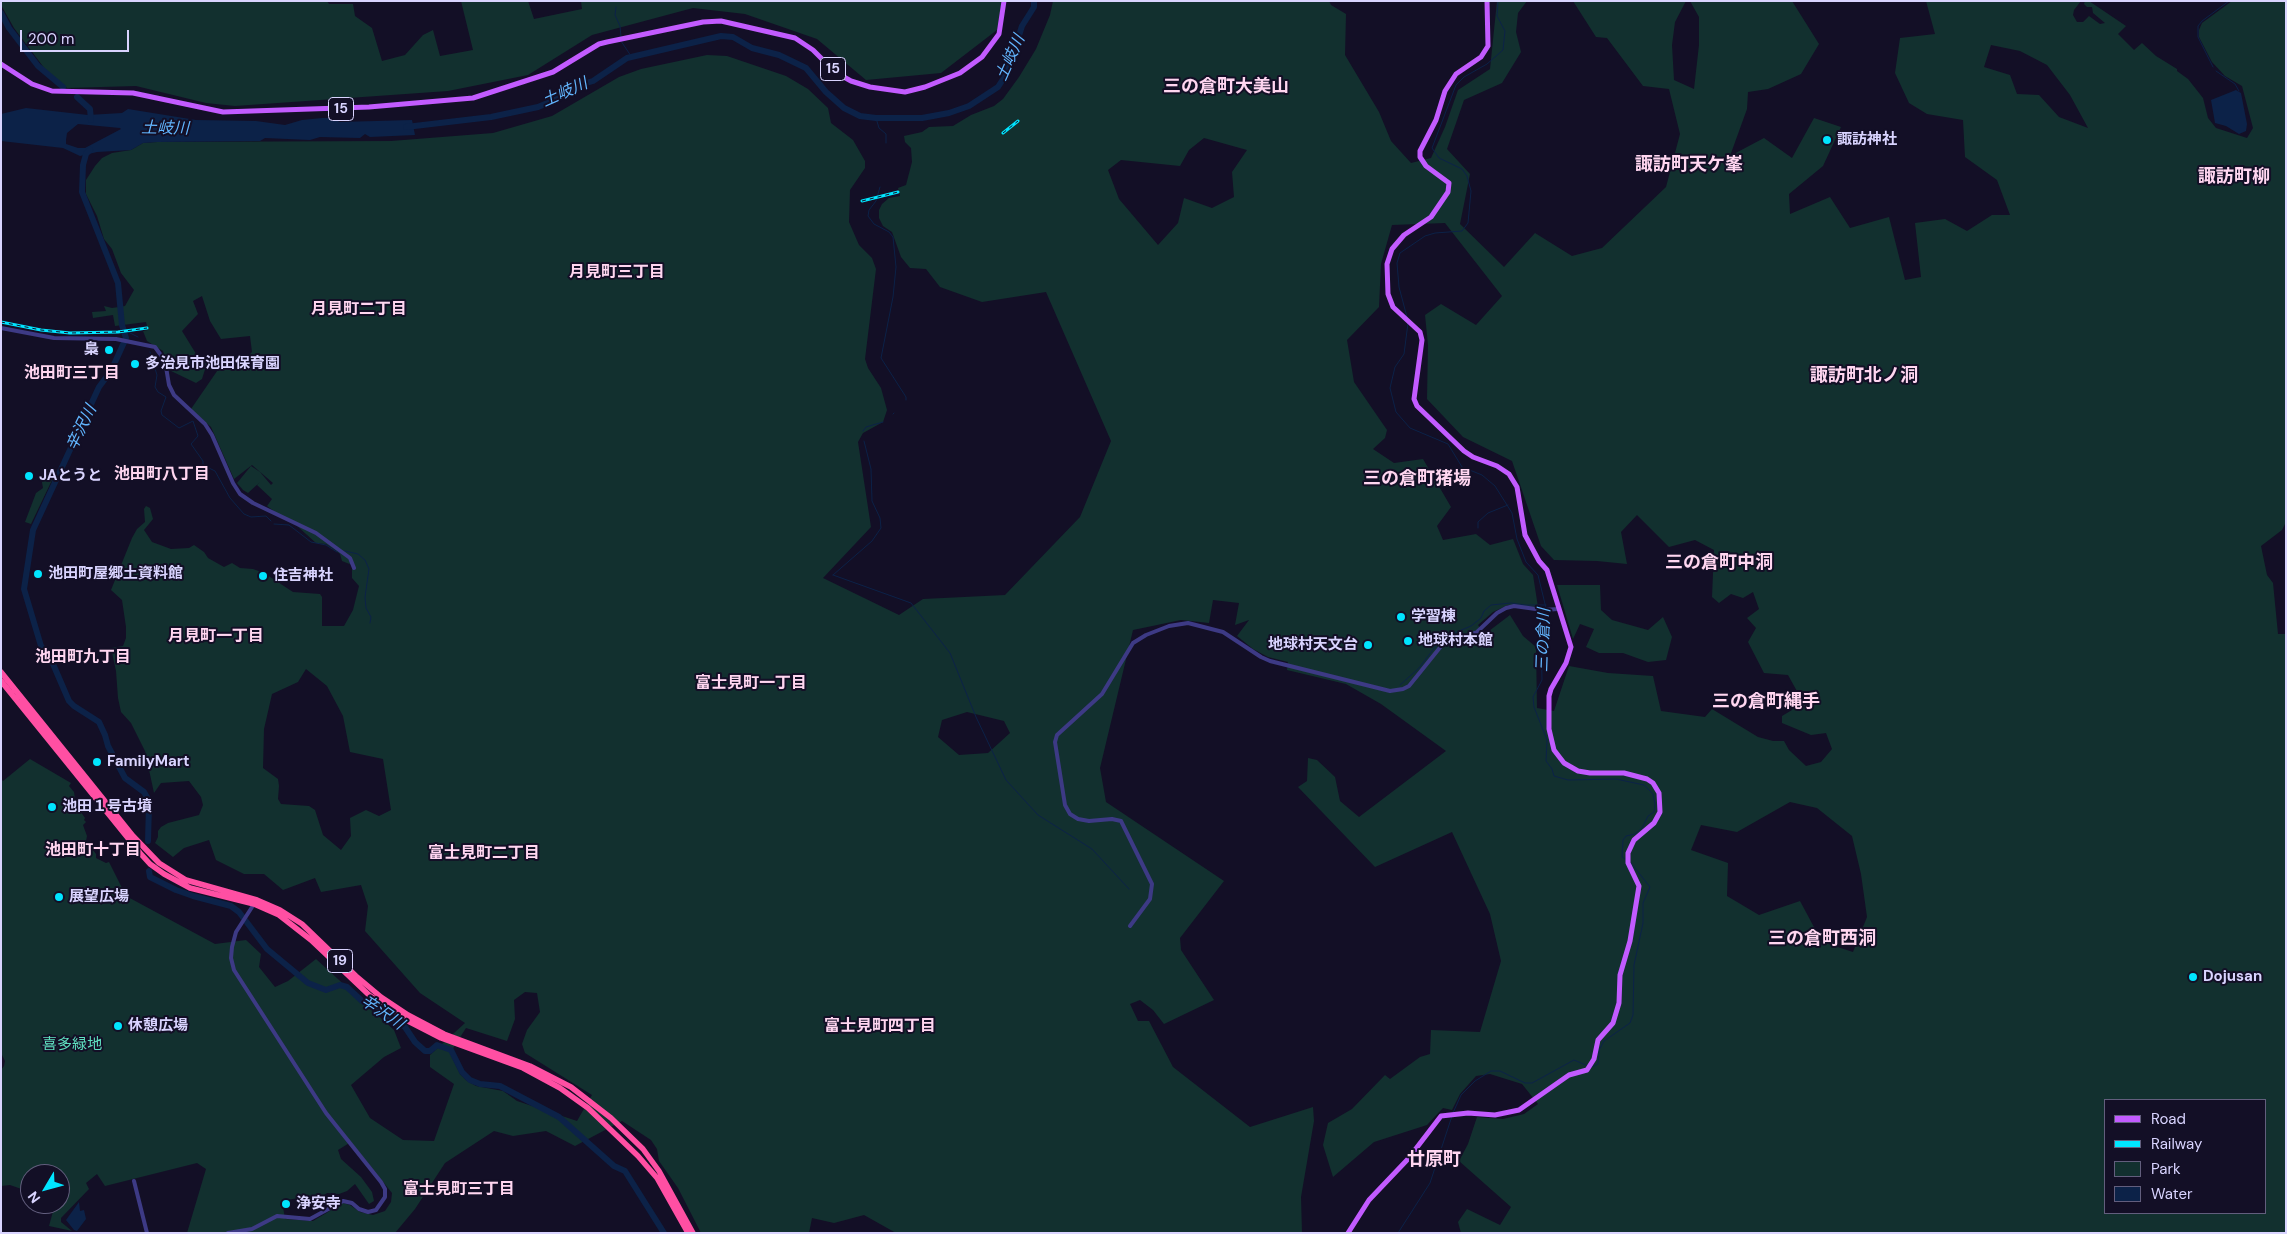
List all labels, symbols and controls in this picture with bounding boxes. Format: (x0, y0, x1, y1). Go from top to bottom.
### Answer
scale bar (22, 20, 131, 52)
text: 200 m (28, 29, 74, 49)
water label: 土岐川 (992, 32, 1030, 84)
road number: 15 (820, 58, 846, 80)
water label: 土岐川 (539, 74, 591, 112)
district label: 三の倉町大美山 (1163, 76, 1289, 98)
road number: 15 (328, 98, 354, 120)
water label: 土岐川 (141, 119, 189, 139)
place label: 諏訪神社 (1837, 131, 1897, 149)
marker: 諏訪神社 (1821, 134, 1833, 146)
district label: 諏訪町天ケ峯 (1635, 154, 1743, 176)
district label: 諏訪町柳 (2198, 166, 2270, 188)
district label: 月見町三丁目 (569, 263, 665, 283)
district label: 月見町二丁目 (311, 300, 407, 320)
place label: 梟 (84, 341, 99, 359)
marker: 梟 (103, 344, 115, 356)
place label: 多治見市池田保育園 (145, 355, 280, 373)
marker: 多治見市池田保育園 (129, 358, 141, 370)
district label: 池田町三丁目 (24, 364, 120, 384)
district label: 諏訪町北ノ洞 (1810, 365, 1918, 387)
water label: 辛沢川 (63, 402, 101, 454)
district label: 池田町八丁目 (114, 465, 210, 485)
place label: JAとうと (39, 467, 102, 485)
district label: 三の倉町猪場 (1363, 468, 1471, 490)
marker: JAとうと (23, 470, 35, 482)
district label: 三の倉町中洞 (1665, 552, 1773, 574)
place label: 池田町屋郷土資料館 (48, 565, 183, 583)
place label: 住吉神社 (273, 567, 333, 585)
marker: 池田町屋郷土資料館 (32, 568, 44, 580)
marker: 住吉神社 (257, 570, 269, 582)
place label: 学習棟 (1411, 608, 1456, 626)
water label: 三の倉川 (1533, 608, 1555, 672)
marker: 学習棟 (1395, 611, 1407, 623)
district label: 月見町一丁目 (168, 627, 264, 647)
place label: 地球村本館 (1418, 632, 1493, 650)
marker: 地球村本館 (1402, 635, 1414, 647)
place label: 地球村天文台 (1268, 636, 1358, 654)
marker: 地球村天文台 (1362, 639, 1374, 651)
district label: 池田町九丁目 (35, 648, 131, 668)
district label: 富士見町一丁目 (695, 674, 807, 694)
district label: 三の倉町縄手 (1712, 691, 1820, 713)
place label: FamilyMart (107, 753, 189, 771)
marker: FamilyMart (91, 756, 103, 768)
place label: 池田１号古墳 (62, 798, 152, 816)
marker: 池田１号古墳 (46, 801, 58, 813)
district label: 池田町十丁目 (45, 841, 141, 861)
district label: 富士見町二丁目 (428, 844, 540, 864)
place label: 展望広場 (69, 888, 129, 906)
marker: 展望広場 (53, 891, 65, 903)
district label: 三の倉町西洞 (1768, 928, 1876, 950)
road number: 19 (328, 949, 352, 972)
place label: Dojusan (2203, 968, 2262, 986)
marker: Dojusan (2187, 971, 2199, 983)
water label: 辛沢川 (357, 992, 407, 1034)
place label: 休憩広場 (128, 1017, 188, 1035)
district label: 富士見町四丁目 (824, 1017, 936, 1037)
marker: 休憩広場 (112, 1020, 124, 1032)
park label: 喜多緑地 (42, 1036, 102, 1054)
legend (2104, 1099, 2267, 1214)
text: Road (2151, 1109, 2186, 1129)
text: Railway (2151, 1134, 2202, 1154)
district label: 廿原町 (1407, 1149, 1461, 1171)
text: Park (2151, 1159, 2181, 1179)
north arrow (20, 1164, 70, 1214)
district label: 富士見町三丁目 (403, 1180, 515, 1200)
text: Water (2151, 1184, 2192, 1204)
text: N (24, 1188, 44, 1207)
place label: 浄安寺 (296, 1195, 341, 1213)
marker: 浄安寺 (280, 1198, 292, 1210)

